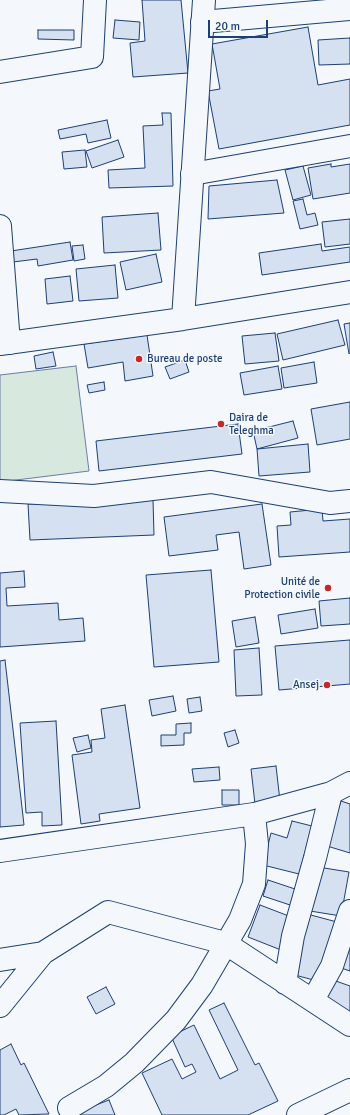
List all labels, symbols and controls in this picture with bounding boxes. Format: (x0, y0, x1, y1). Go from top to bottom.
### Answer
scale bar (210, 12, 270, 38)
text: 20 m (215, 19, 240, 34)
place label: Bureau de poste (147, 352, 222, 366)
marker: Bureau de poste (134, 354, 144, 364)
place label: Daira de Teleghma (229, 411, 274, 437)
marker: Daira de Teleghma (216, 419, 226, 429)
place label: Unité de Protection civile (244, 575, 320, 601)
marker: Unité de Protection civile (323, 583, 333, 593)
place label: Ansej (293, 678, 319, 692)
marker: Ansej (322, 680, 332, 690)

